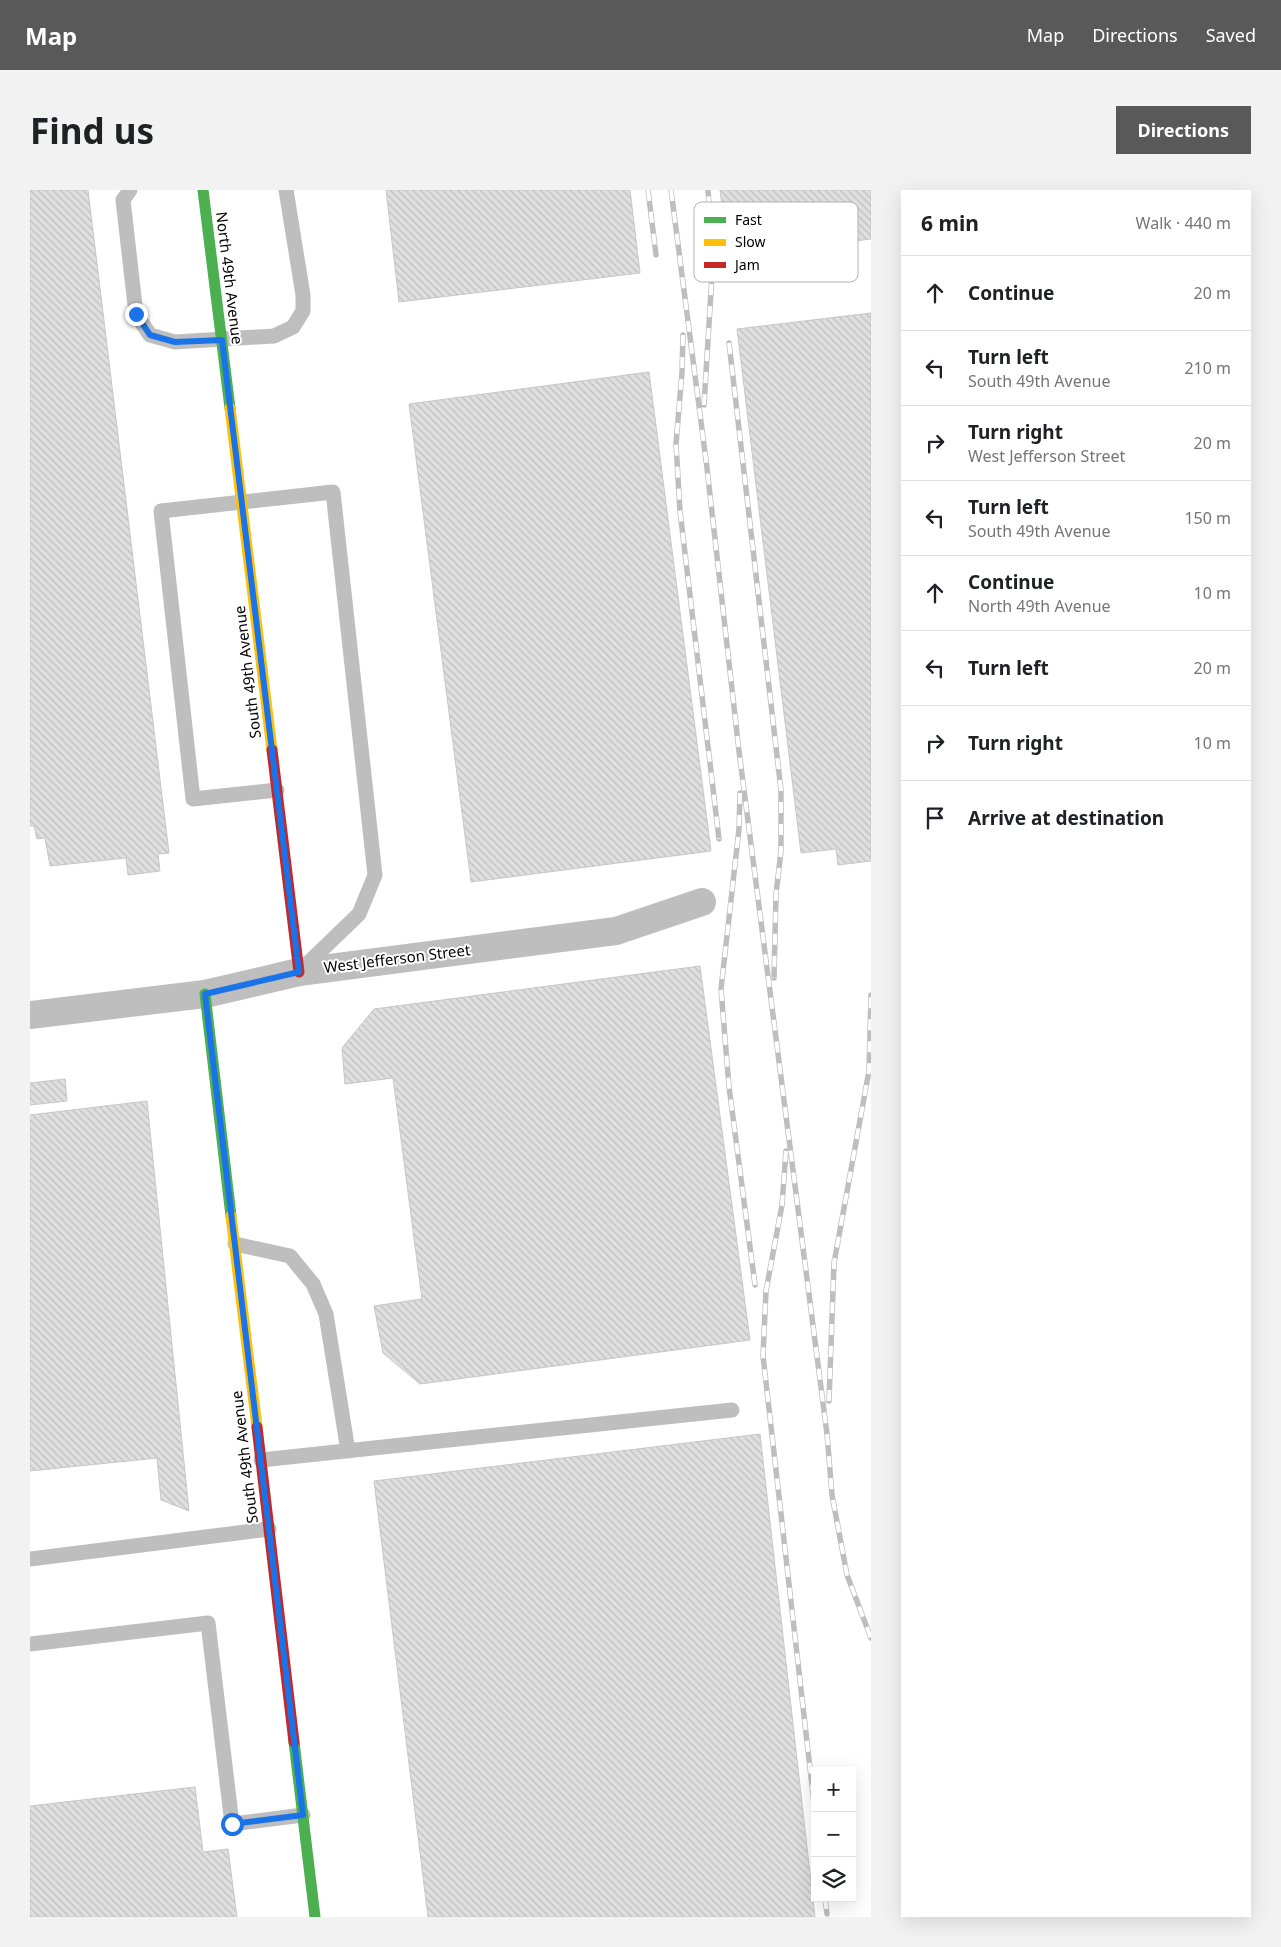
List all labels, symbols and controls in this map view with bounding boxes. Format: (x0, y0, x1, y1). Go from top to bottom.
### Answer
text: Map (25, 19, 77, 52)
text: Map (1027, 23, 1064, 47)
text: Directions (1092, 23, 1178, 47)
text: Saved (1206, 23, 1256, 47)
button: Directions (1116, 106, 1251, 154)
text: Find us (30, 107, 154, 154)
legend (694, 202, 858, 282)
text: 6 min (921, 209, 979, 237)
street label: North 49th Avenue (212, 210, 248, 345)
text: Fast (735, 210, 762, 229)
text: Walk · 440 m (1136, 212, 1231, 234)
text: Slow (735, 232, 766, 251)
text: Jam (733, 255, 760, 274)
icon: ahead (921, 279, 949, 307)
text: Continue (968, 280, 1054, 306)
text: 20 m (1194, 282, 1231, 304)
route end (125, 303, 148, 326)
text: Turn left (968, 344, 1049, 370)
icon: left (921, 354, 949, 382)
text: 210 m (1184, 357, 1231, 379)
text: South 49th Avenue (968, 370, 1110, 392)
text: Turn right (968, 419, 1063, 445)
icon: right (921, 429, 949, 457)
text: 20 m (1194, 432, 1231, 454)
text: West Jefferson Street (968, 445, 1125, 467)
text: Turn left (968, 494, 1049, 520)
icon: left (921, 504, 949, 532)
text: 150 m (1184, 507, 1231, 529)
text: South 49th Avenue (968, 520, 1110, 542)
text: Continue (968, 569, 1054, 595)
icon: ahead (921, 579, 949, 607)
text: 10 m (1194, 582, 1231, 604)
text: North 49th Avenue (968, 595, 1111, 617)
street label: South 49th Avenue (229, 605, 265, 740)
icon: left (921, 654, 949, 682)
text: Turn left (968, 655, 1049, 681)
text: 20 m (1194, 657, 1231, 679)
icon: right (921, 729, 949, 757)
text: Turn right (968, 730, 1063, 756)
text: 10 m (1194, 732, 1231, 754)
icon: arrive (921, 804, 949, 832)
text: Arrive at destination (968, 805, 1164, 831)
street label: West Jefferson Street (322, 939, 472, 977)
street label: South 49th Avenue (226, 1390, 262, 1525)
map controls (811, 1767, 856, 1902)
button: + (811, 1767, 856, 1812)
button: − (811, 1812, 856, 1857)
route start (221, 1813, 244, 1836)
button: layers (811, 1857, 856, 1902)

